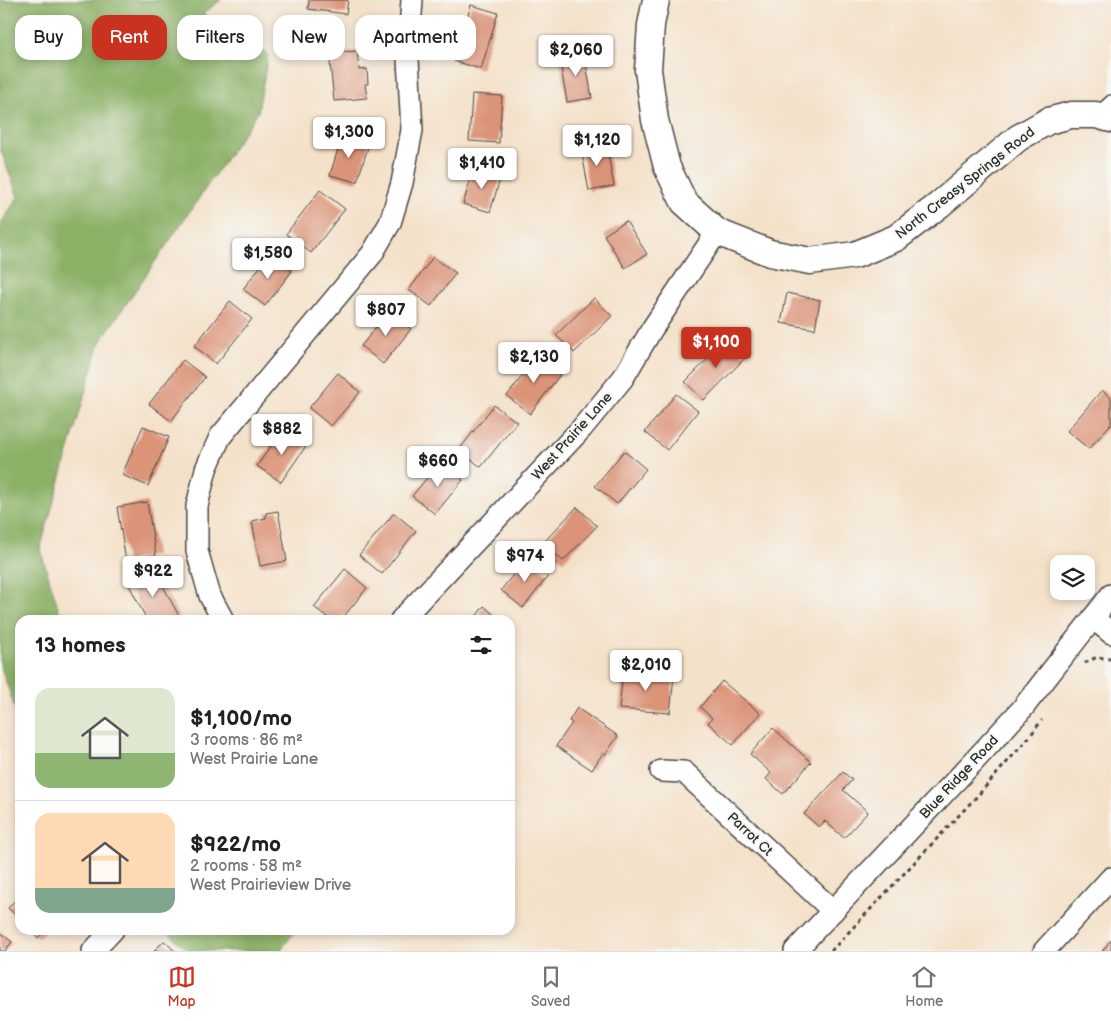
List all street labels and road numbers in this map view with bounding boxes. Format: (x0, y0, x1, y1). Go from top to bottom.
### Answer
street label: North Creasy Springs Road (892, 123, 1038, 243)
street label: West Prairie Lane (528, 389, 616, 483)
street label: Blue Ridge Road (916, 732, 1002, 822)
street label: Parrot Ct (724, 809, 777, 860)

